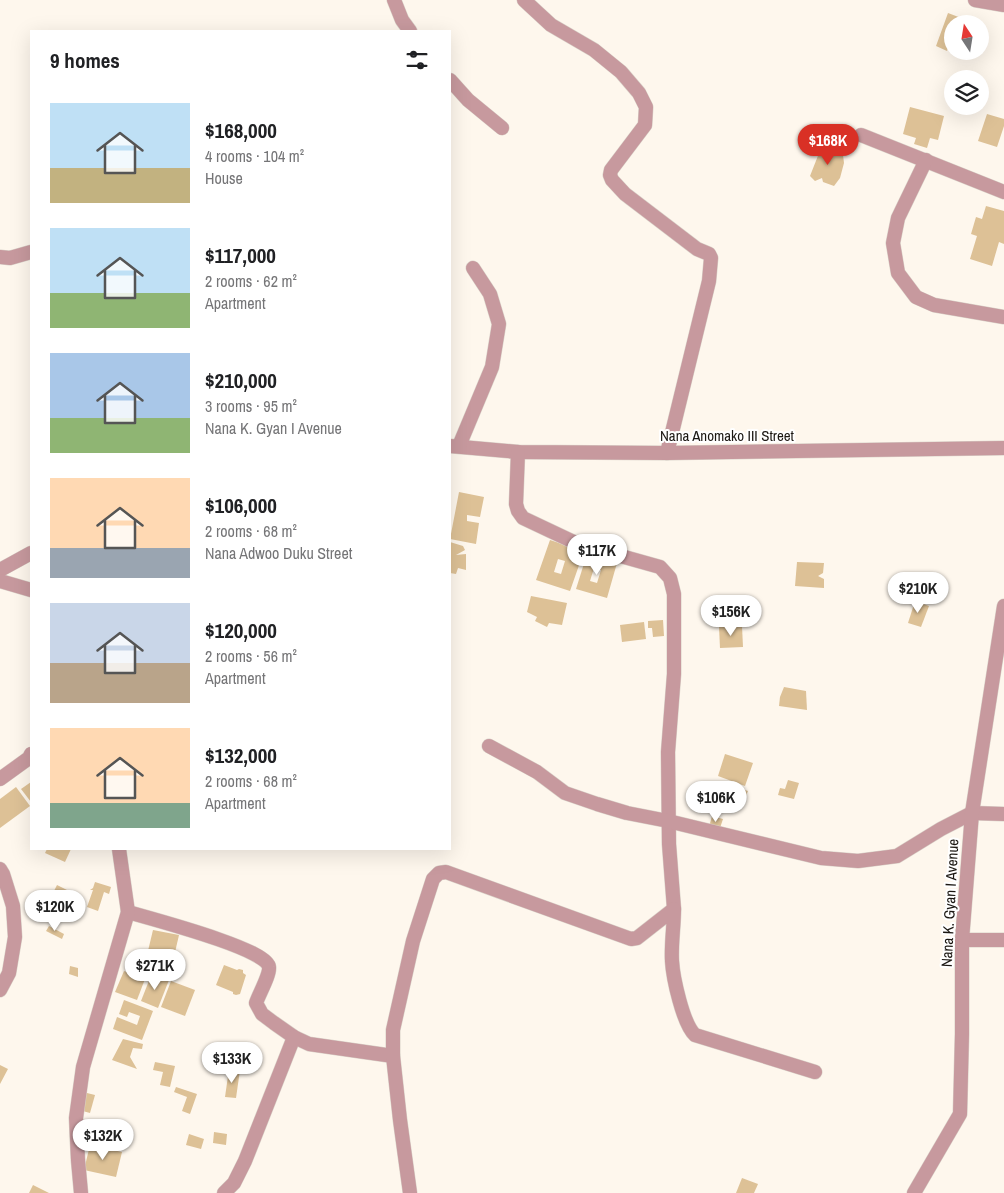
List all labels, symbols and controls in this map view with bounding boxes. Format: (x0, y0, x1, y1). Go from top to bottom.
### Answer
north arrow (944, 15, 989, 60)
map controls (944, 15, 989, 115)
text: 9 homes (50, 46, 120, 75)
icon: filters (403, 46, 431, 74)
button: layers (944, 70, 989, 115)
text: $168,000 (205, 116, 277, 145)
icon: home (90, 123, 150, 183)
pin: $168K (793, 124, 863, 166)
text: $168K (809, 129, 847, 151)
text: 4 rooms · 104 m² (205, 145, 304, 167)
text: House (205, 167, 243, 189)
text: $117,000 (205, 241, 276, 270)
icon: home (90, 248, 150, 308)
text: 2 rooms · 62 m² (205, 270, 297, 292)
text: Apartment (205, 292, 266, 314)
text: $210,000 (205, 366, 277, 395)
icon: home (90, 373, 150, 433)
text: 3 rooms · 95 m² (205, 395, 297, 417)
text: Nana K. Gyan I Avenue (205, 417, 342, 439)
street label: Nana Anomako III Street (660, 425, 795, 446)
text: $106,000 (205, 491, 277, 520)
icon: home (90, 498, 150, 558)
text: 2 rooms · 68 m² (205, 520, 297, 542)
pin: $117K (562, 534, 632, 576)
text: $117K (578, 539, 616, 561)
text: Nana Adwoo Duku Street (205, 542, 352, 564)
pin: $210K (883, 572, 953, 614)
text: $210K (899, 577, 937, 599)
pin: $156K (696, 594, 766, 637)
text: $156K (712, 600, 750, 622)
text: $120,000 (205, 616, 277, 645)
icon: home (90, 623, 150, 683)
text: 2 rooms · 56 m² (205, 645, 297, 667)
text: Apartment (205, 667, 266, 689)
text: $132,000 (205, 741, 277, 770)
icon: home (90, 748, 150, 808)
text: 2 rooms · 68 m² (205, 770, 297, 792)
pin: $106K (681, 780, 751, 823)
text: $106K (697, 786, 735, 808)
text: Apartment (205, 792, 266, 814)
street label: Nana K. Gyan I Avenue (936, 838, 963, 968)
pin: $120K (20, 890, 90, 932)
text: $120K (36, 895, 74, 917)
pin: $271K (120, 948, 190, 991)
text: $271K (136, 954, 174, 976)
pin: $133K (197, 1042, 267, 1084)
text: $133K (213, 1047, 251, 1069)
pin: $132K (68, 1118, 138, 1161)
text: $132K (84, 1124, 122, 1146)

